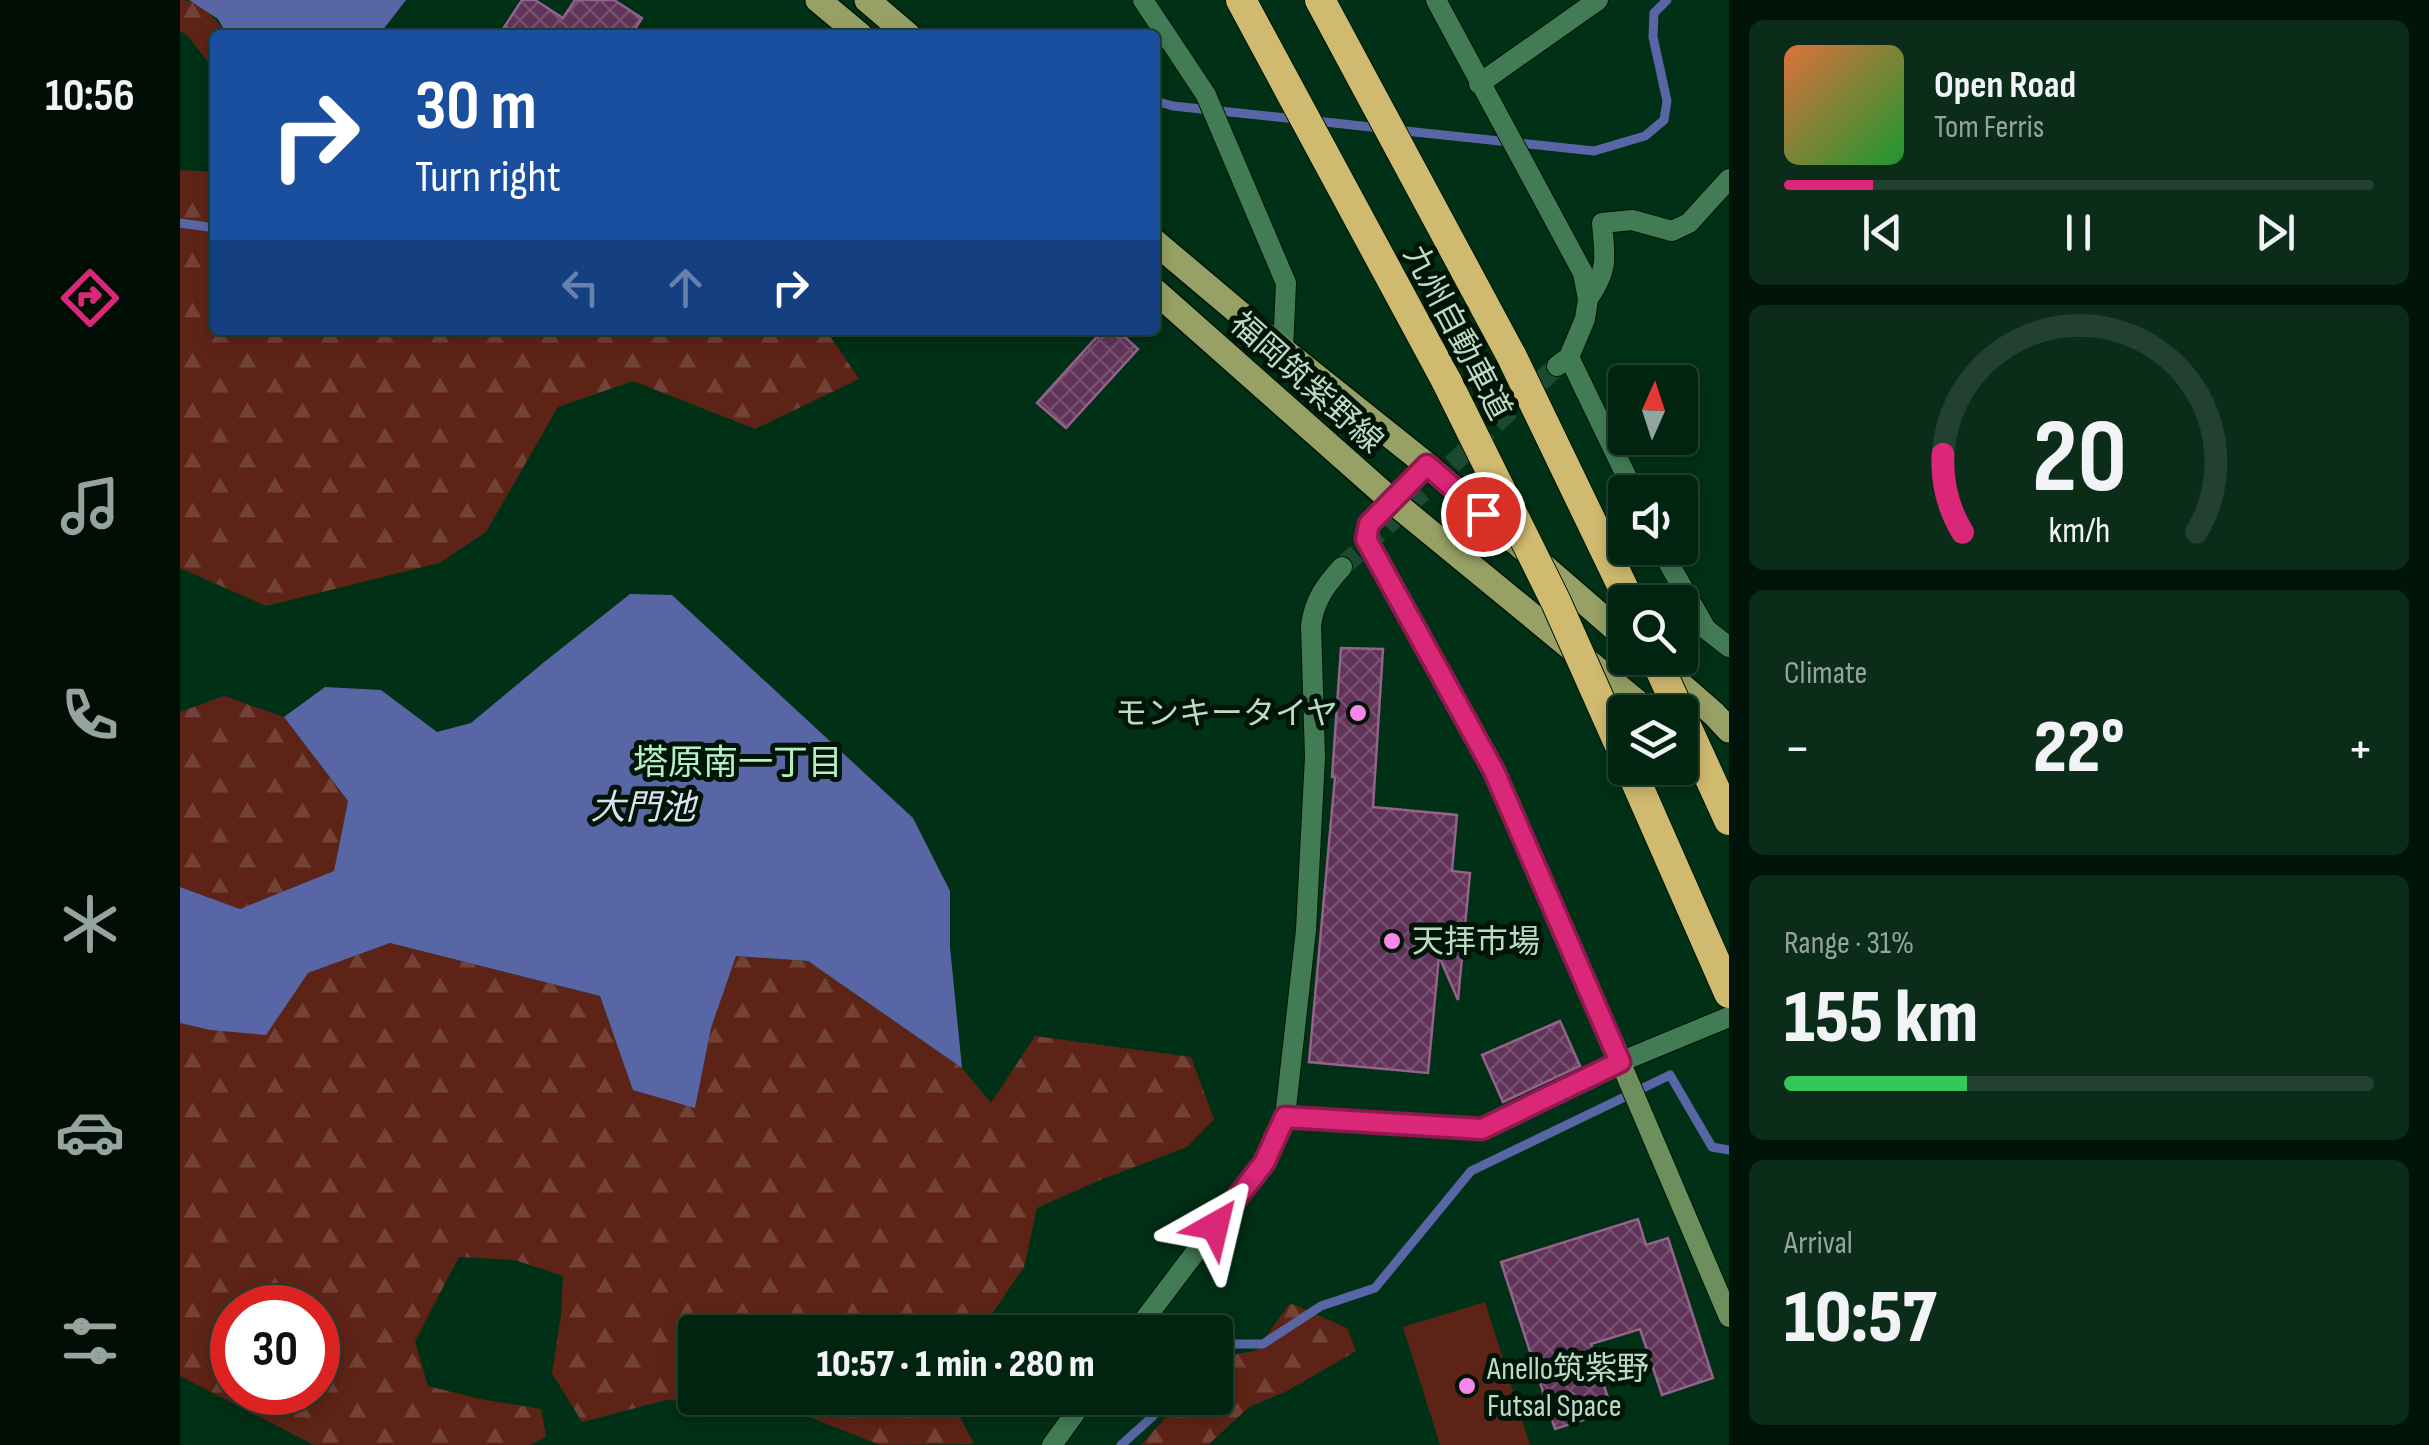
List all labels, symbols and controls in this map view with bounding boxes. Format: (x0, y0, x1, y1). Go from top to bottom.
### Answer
text: Open Road (1934, 63, 2076, 108)
text: 30 m (415, 65, 537, 149)
text: 10:56 (45, 69, 135, 124)
icon: right (250, 70, 380, 200)
text: Tom Ferris (1934, 108, 2044, 147)
text: Turn right (415, 150, 561, 205)
icon: previous (1855, 205, 1910, 260)
icon: pause (2051, 205, 2106, 260)
icon: next (2248, 205, 2303, 260)
street label: 九州自動車道 (1394, 239, 1519, 427)
icon: left (553, 260, 608, 315)
icon: ahead (658, 260, 713, 315)
icon: right (763, 260, 818, 315)
icon: directions (55, 263, 125, 333)
street label: 福岡筑紫野線 (1222, 304, 1390, 462)
north arrow (1608, 365, 1698, 455)
map controls (1608, 365, 1698, 785)
text: 20 (2031, 396, 2127, 521)
icon: music (55, 471, 125, 541)
pin (1441, 472, 1526, 557)
button: sound (1608, 475, 1698, 565)
icon: arrive (1456, 487, 1511, 542)
text: km/h (2048, 510, 2110, 553)
button: search (1608, 585, 1698, 675)
text: Climate (1784, 654, 1867, 693)
icon: phone (55, 680, 125, 750)
place label: モンキータイヤ (1115, 695, 1338, 734)
button: layers (1608, 695, 1698, 785)
marker: モンキータイヤ (1347, 702, 1369, 724)
text: 22° (2033, 703, 2125, 794)
text: − (1784, 716, 1811, 783)
text: + (2347, 716, 2374, 783)
district label: 塔原南一丁目 (633, 742, 843, 785)
water label: 大門池 (590, 787, 698, 830)
icon: climate (55, 889, 125, 959)
place label: 天拝市場 (1412, 923, 1540, 962)
text: Range · 31% (1784, 924, 1914, 963)
marker: 天拝市場 (1381, 930, 1403, 952)
text: 155 km (1784, 973, 1978, 1064)
icon: car (55, 1097, 125, 1167)
position arrow (1163, 1174, 1267, 1278)
text: Arrival (1784, 1224, 1853, 1263)
text: 10:57 (1784, 1273, 1936, 1364)
speed limit sign: 30 (210, 1285, 340, 1415)
icon: filters (55, 1306, 125, 1376)
text: 10:57 · 1 min · 280 m (817, 1342, 1094, 1387)
place label: Anello筑紫野 Futsal Space (1486, 1350, 1649, 1426)
marker: Anello筑紫野 Futsal Space (1456, 1375, 1478, 1397)

